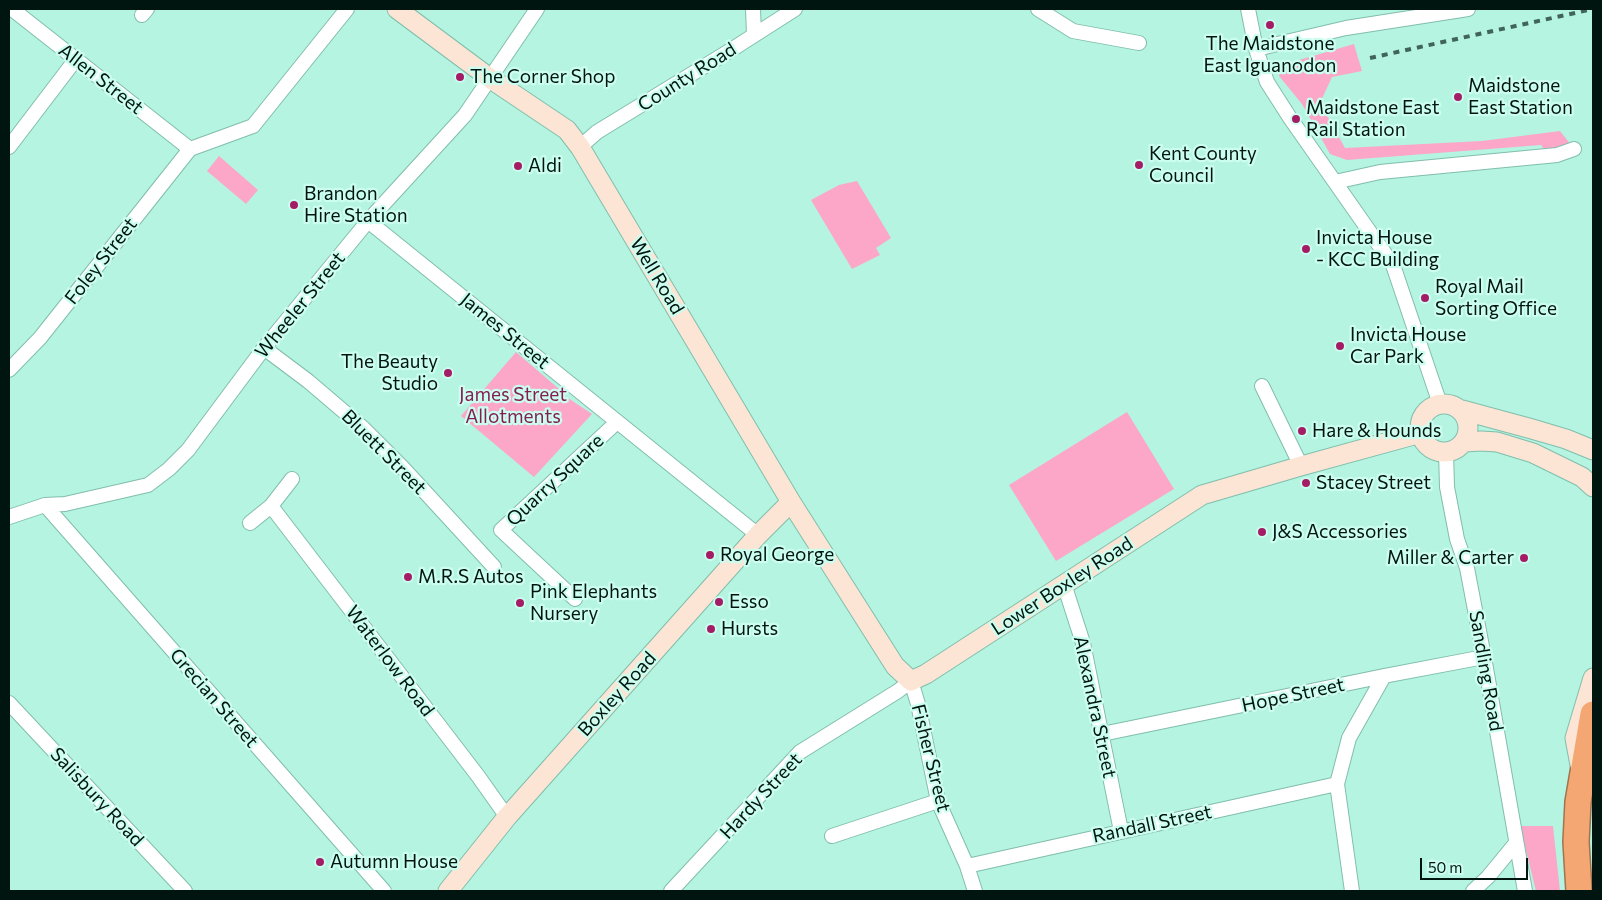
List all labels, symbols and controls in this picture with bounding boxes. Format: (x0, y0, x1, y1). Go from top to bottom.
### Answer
marker: The Maidstone East Iguanodon (1264, 19, 1276, 31)
place label: The Maidstone East Iguanodon (1204, 33, 1336, 77)
street label: County Road (634, 38, 740, 116)
street label: Allen Street (54, 39, 148, 119)
place label: The Corner Shop (470, 66, 615, 88)
marker: The Corner Shop (454, 71, 466, 83)
place label: Maidstone East Station (1468, 75, 1573, 119)
marker: Maidstone East Station (1452, 91, 1464, 103)
place label: Maidstone East Rail Station (1306, 97, 1440, 141)
marker: Maidstone East Rail Station (1290, 113, 1302, 125)
place label: Kent County Council (1149, 143, 1257, 187)
place label: Aldi (528, 155, 562, 177)
marker: Kent County Council (1133, 159, 1145, 171)
marker: Aldi (512, 160, 524, 172)
place label: Brandon Hire Station (304, 183, 408, 227)
marker: Brandon Hire Station (288, 199, 300, 211)
street label: Foley Street (60, 213, 142, 309)
place label: Invicta House - KCC Building (1316, 227, 1439, 271)
street label: Well Road (625, 233, 689, 319)
marker: Invicta House - KCC Building (1300, 243, 1312, 255)
street label: Wheeler Street (250, 247, 350, 363)
place label: Royal Mail Sorting Office (1435, 276, 1557, 320)
street label: James Street (456, 288, 554, 374)
marker: Royal Mail Sorting Office (1419, 292, 1431, 304)
place label: Invicta House Car Park (1350, 324, 1466, 368)
marker: Invicta House Car Park (1334, 340, 1346, 352)
place label: The Beauty Studio (341, 351, 438, 395)
marker: The Beauty Studio (442, 367, 454, 379)
park label: James Street Allotments (459, 384, 567, 428)
street label: Bluett Street (337, 405, 431, 499)
place label: Hare & Hounds (1312, 420, 1441, 442)
marker: Hare & Hounds (1296, 425, 1308, 437)
street label: Quarry Square (502, 429, 608, 531)
place label: Stacey Street (1316, 472, 1431, 494)
marker: Stacey Street (1300, 477, 1312, 489)
place label: J&S Accessories (1272, 521, 1408, 543)
marker: J&S Accessories (1256, 526, 1268, 538)
street label: Lower Boxley Road (987, 532, 1137, 640)
place label: Royal George (720, 544, 834, 566)
place label: Miller & Carter (1387, 547, 1514, 569)
marker: Royal George (704, 549, 716, 561)
marker: Miller & Carter (1518, 552, 1530, 564)
place label: M.R.S Autos (418, 566, 524, 588)
marker: M.R.S Autos (402, 571, 414, 583)
place label: Pink Elephants Nursery (530, 581, 657, 625)
place label: Esso (729, 591, 769, 613)
marker: Esso (713, 596, 725, 608)
marker: Pink Elephants Nursery (514, 597, 526, 609)
street label: Waterlow Road (341, 601, 439, 721)
street label: Sandling Road (1464, 609, 1508, 733)
place label: Hursts (721, 618, 778, 640)
marker: Hursts (705, 623, 717, 635)
street label: Alexandra Street (1069, 634, 1121, 780)
street label: Grecian Street (165, 644, 263, 752)
street label: Boxley Road (573, 647, 661, 741)
street label: Hope Street (1240, 673, 1346, 717)
street label: Fisher Street (907, 702, 955, 814)
street label: Salisbury Road (45, 743, 149, 851)
street label: Hardy Street (715, 748, 807, 844)
street label: Randall Street (1090, 800, 1214, 848)
scale bar (1422, 848, 1530, 880)
place label: Autumn House (330, 851, 458, 873)
marker: Autumn House (314, 856, 326, 868)
text: 50 m (1428, 858, 1462, 876)

